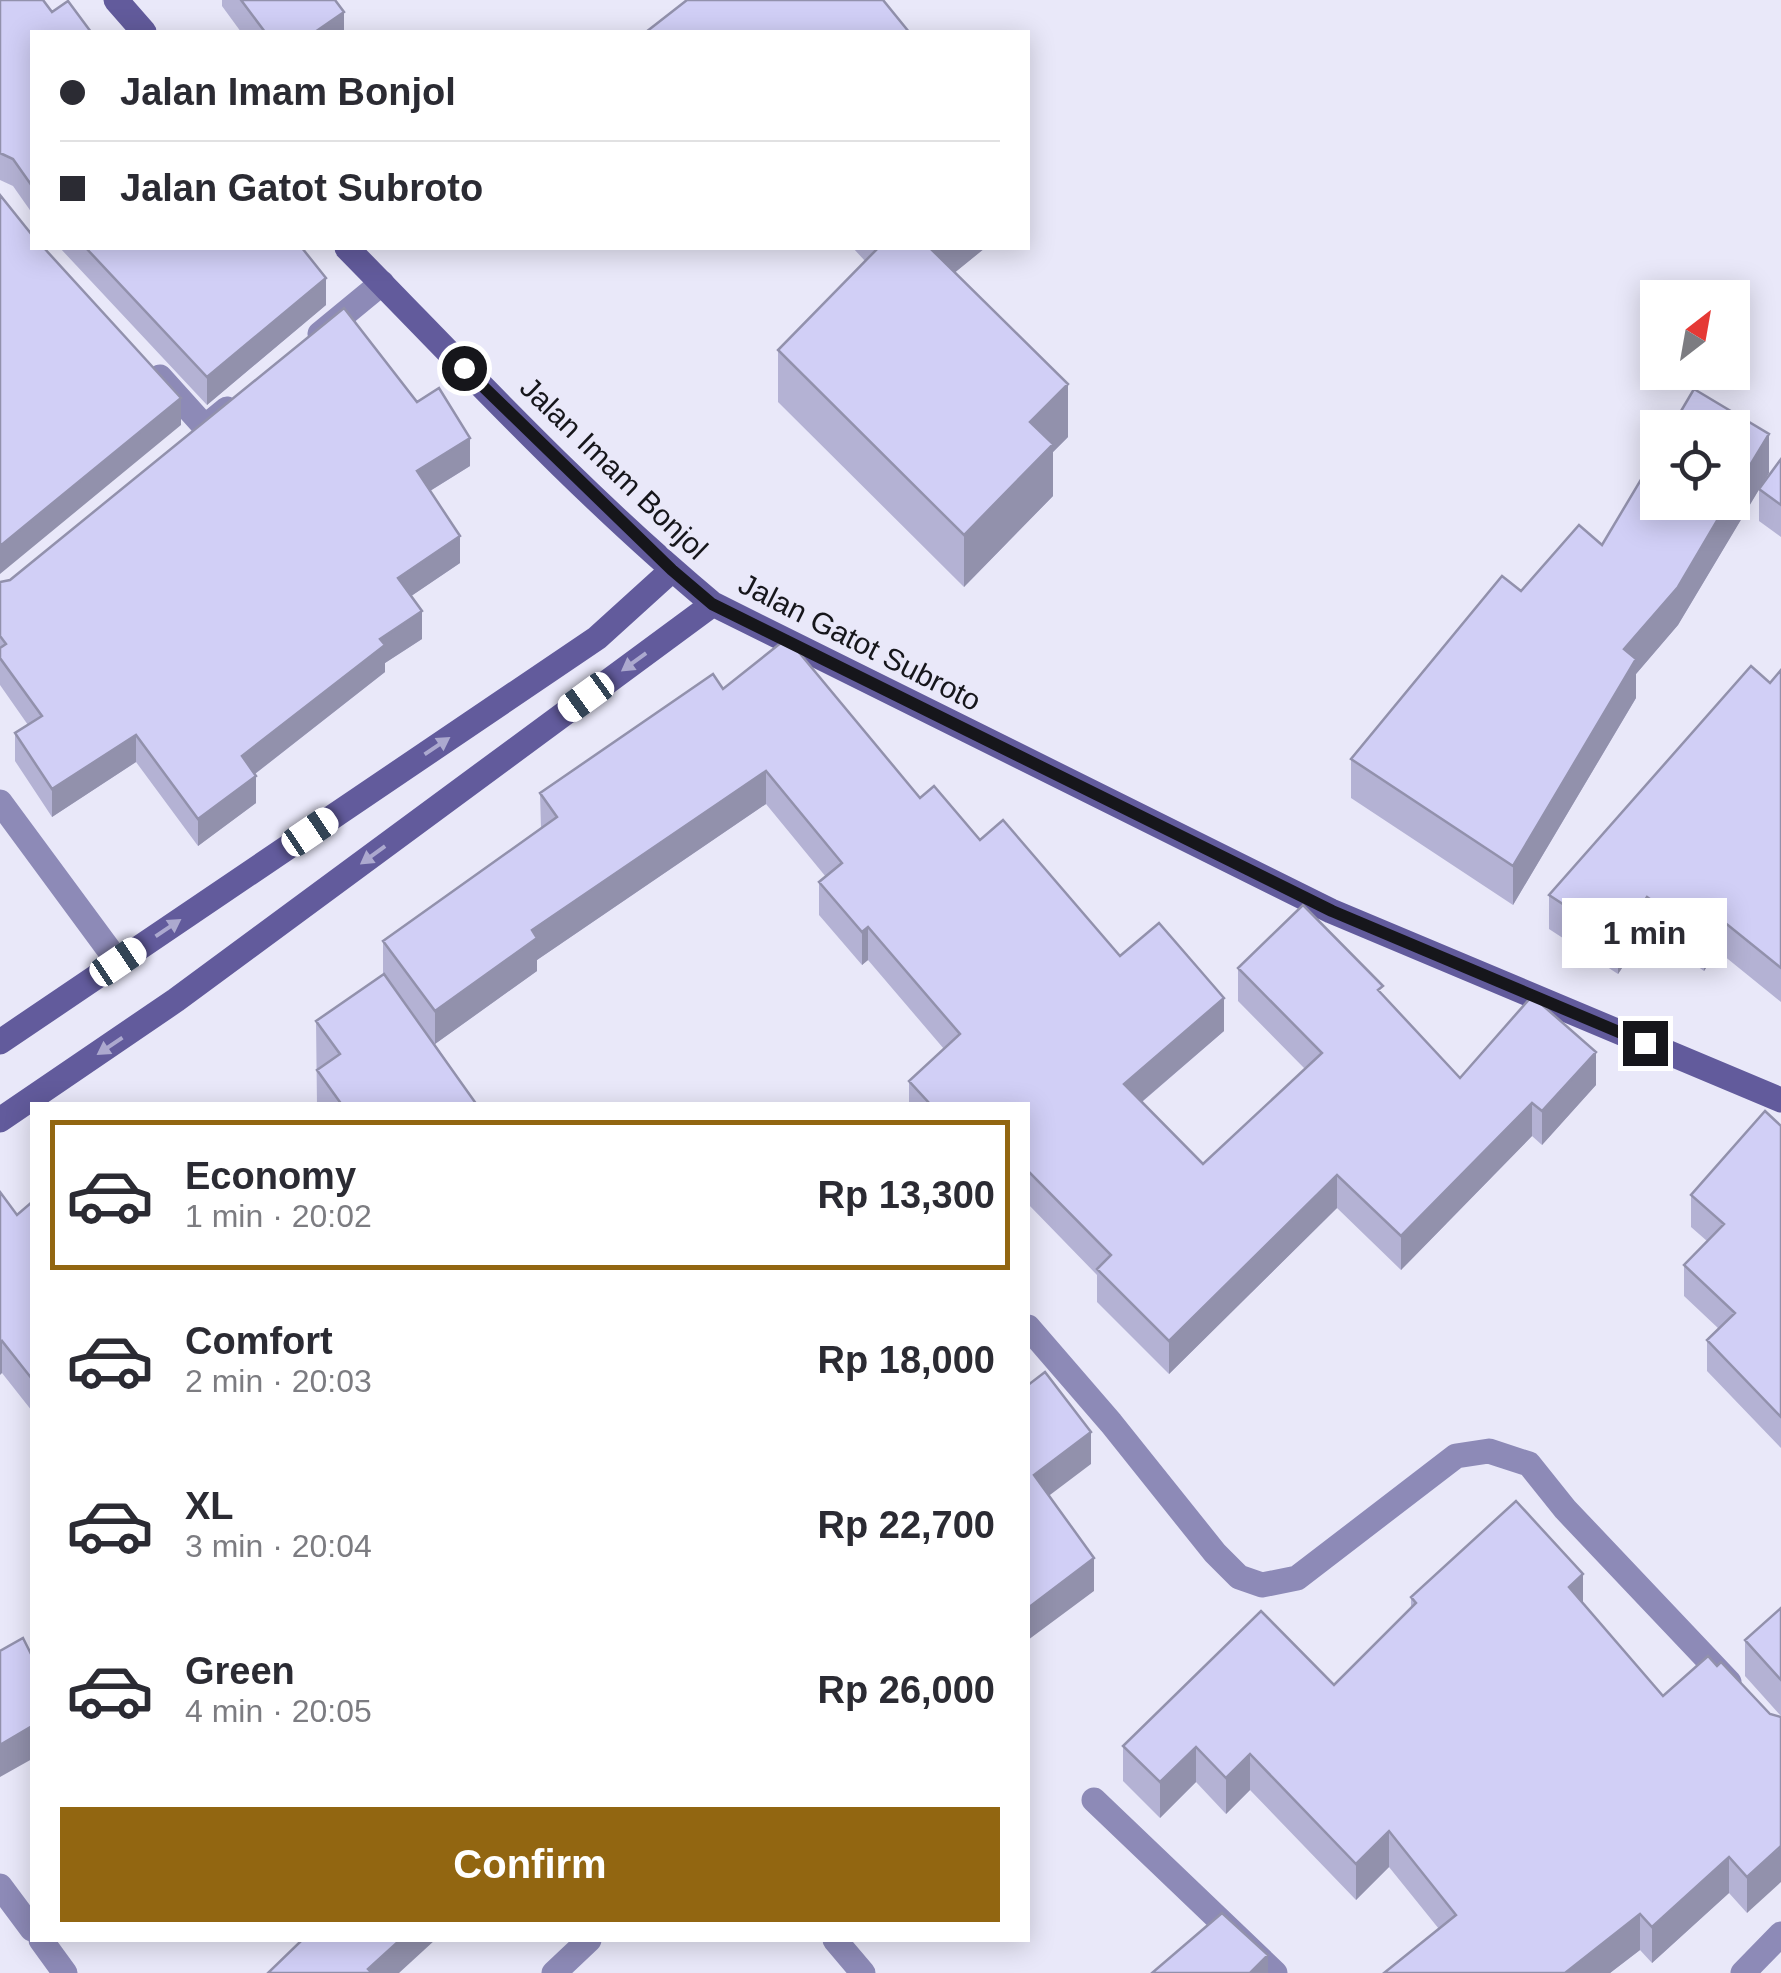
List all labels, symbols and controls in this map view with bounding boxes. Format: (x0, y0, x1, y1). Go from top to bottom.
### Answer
text: Jalan Imam Bonjol (120, 71, 456, 113)
text: Jalan Gatot Subroto (120, 167, 483, 209)
north arrow (1640, 280, 1750, 390)
map controls (1640, 280, 1750, 520)
route start (442, 346, 487, 391)
street label: Jalan Imam Bonjol (514, 370, 714, 566)
button: locate (1640, 410, 1750, 520)
street label: Jalan Gatot Subroto (734, 567, 986, 717)
one-way arrow (621, 651, 647, 671)
car (553, 667, 619, 727)
one-way arrow (423, 737, 450, 756)
car (277, 803, 343, 861)
one-way arrow (360, 845, 386, 864)
callout: 1 min (1562, 898, 1728, 968)
text: 1 min (1603, 915, 1686, 951)
one-way arrow (154, 919, 181, 938)
car (85, 933, 151, 991)
route end (1623, 1021, 1668, 1066)
one-way arrow (96, 1036, 123, 1054)
icon: car (65, 1150, 155, 1240)
text: Economy (185, 1155, 356, 1197)
text: Rp 13,300 (818, 1174, 995, 1216)
text: 1 min · 20:02 (185, 1198, 372, 1234)
icon: car (65, 1315, 155, 1405)
text: Comfort (185, 1320, 333, 1362)
text: Rp 18,000 (818, 1339, 995, 1381)
text: 2 min · 20:03 (185, 1363, 372, 1399)
icon: car (65, 1480, 155, 1570)
text: XL (185, 1485, 234, 1527)
text: Rp 22,700 (818, 1504, 995, 1546)
text: 3 min · 20:04 (185, 1528, 372, 1564)
icon: car (65, 1645, 155, 1735)
text: Green (185, 1650, 295, 1692)
text: Rp 26,000 (818, 1669, 995, 1711)
text: 4 min · 20:05 (185, 1693, 372, 1729)
button: Confirm (60, 1807, 1000, 1922)

